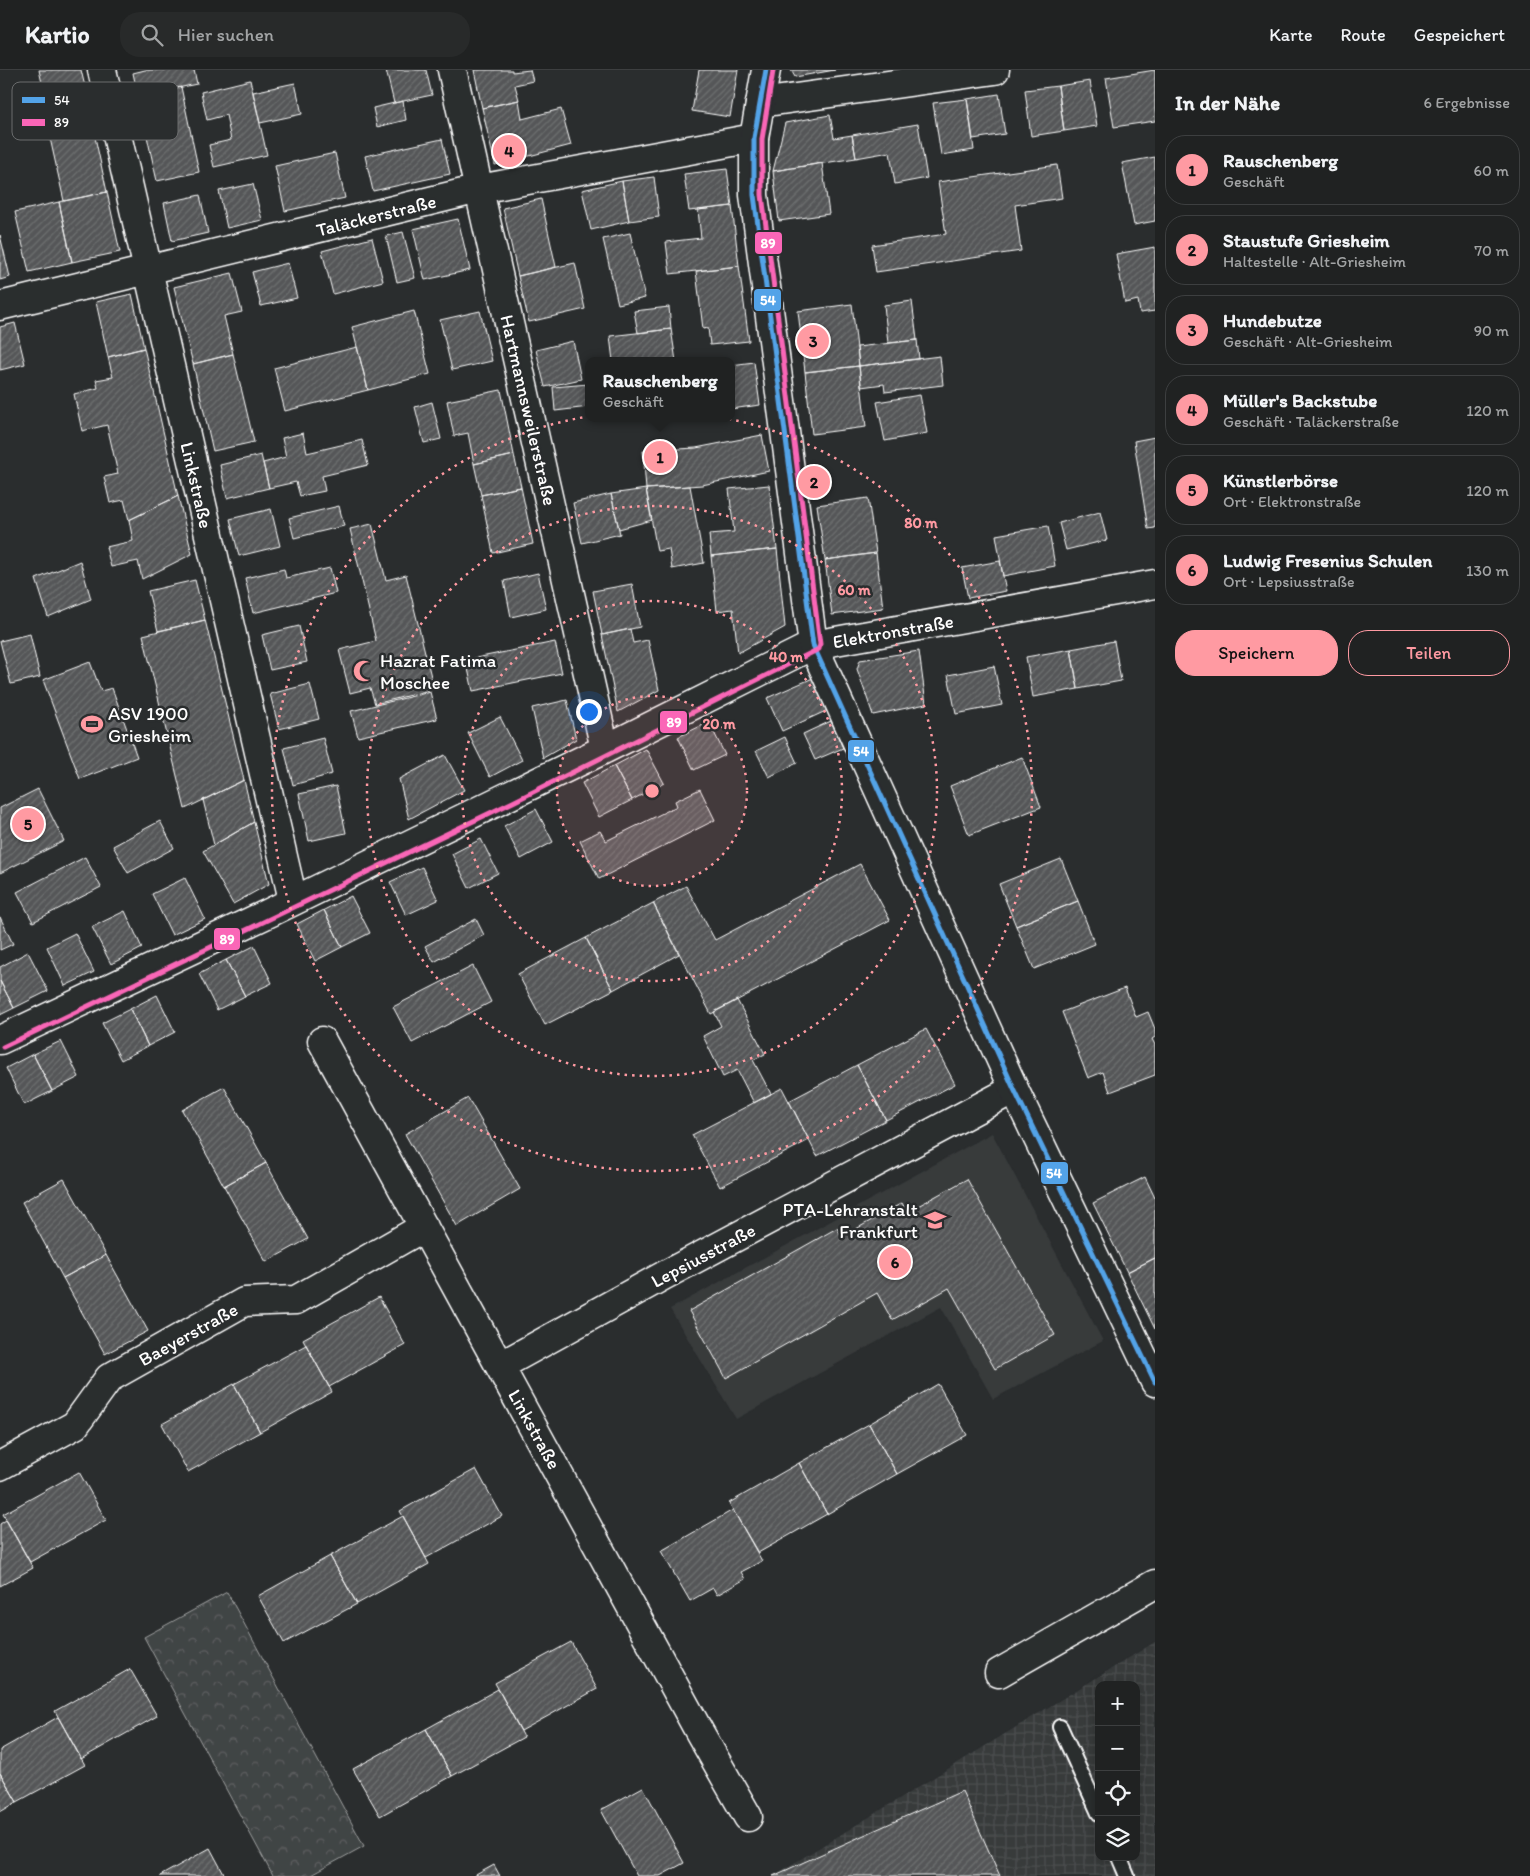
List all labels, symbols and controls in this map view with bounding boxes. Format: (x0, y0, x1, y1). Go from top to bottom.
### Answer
search box (120, 12, 470, 57)
text: Kartio (25, 20, 90, 49)
icon: search (138, 21, 166, 49)
text: Hier suchen (178, 23, 274, 46)
text: Karte (1269, 24, 1312, 46)
text: Route (1340, 24, 1386, 46)
text: Gespeichert (1414, 24, 1505, 46)
legend (12, 82, 178, 140)
text: In der Nähe (1175, 90, 1280, 115)
text: 54 (54, 92, 70, 109)
text: 6 Ergebnisse (1424, 93, 1510, 112)
text: 89 (54, 114, 69, 131)
pin: 4 (493, 132, 525, 170)
text: Rauschenberg (1223, 149, 1338, 172)
text: 1 (1188, 161, 1196, 180)
text: 60 m (1474, 161, 1509, 180)
text: Geschäft (1223, 172, 1285, 191)
street label: Taläckerstraße (314, 189, 438, 241)
text: Staustufe Griesheim (1223, 229, 1390, 252)
line badge: 89 (754, 231, 783, 255)
text: 89 (761, 235, 776, 252)
text: 2 (1188, 241, 1196, 260)
text: 70 m (1474, 241, 1509, 260)
text: Haltestelle · Alt-Griesheim (1223, 252, 1406, 271)
line badge: 54 (753, 288, 782, 312)
text: 54 (760, 292, 776, 309)
text: Hundebutze (1223, 309, 1322, 332)
street label: Hartmannsweilerstraße (495, 313, 562, 508)
text: 3 (1188, 321, 1196, 340)
text: 90 m (1474, 321, 1509, 340)
pin: 3 (797, 322, 829, 360)
text: Geschäft · Alt-Griesheim (1223, 332, 1393, 351)
popup (585, 357, 735, 422)
text: Rauschenberg (602, 369, 718, 392)
text: Müller's Backstube (1223, 389, 1377, 412)
text: Geschäft (602, 392, 664, 411)
text: 4 (1187, 401, 1197, 420)
text: 120 m (1466, 401, 1509, 420)
text: Geschäft · Taläckerstraße (1223, 412, 1399, 431)
pin: 1 (644, 438, 676, 476)
street label: Linkstraße (175, 440, 218, 531)
pin: 2 (798, 463, 830, 501)
text: Künstlerbörse (1223, 469, 1338, 492)
text: 5 (1188, 481, 1196, 500)
text: 120 m (1466, 481, 1509, 500)
text: Ort · Elektronstraße (1223, 492, 1361, 511)
text: 80 m (904, 514, 938, 532)
text: Ludwig Fresenius Schulen (1223, 549, 1432, 572)
text: 6 (1188, 561, 1196, 580)
text: 130 m (1466, 561, 1509, 580)
text: Ort · Lepsiusstraße (1223, 572, 1355, 591)
text: 60 m (837, 581, 871, 599)
street label: Elektronstraße (831, 610, 955, 653)
button: Speichern (1175, 630, 1338, 676)
button: Teilen (1348, 630, 1510, 676)
text: 40 m (769, 648, 804, 666)
place label: Hazrat Fatima Moschee (380, 649, 496, 694)
mosque icon: Hazrat Fatima Moschee (351, 658, 377, 684)
your location (576, 699, 602, 725)
place label: ASV 1900 Griesheim (108, 702, 191, 747)
line badge: 89 (659, 710, 688, 734)
sports icon: ASV 1900 Griesheim (79, 711, 105, 737)
text: 89 (667, 714, 682, 731)
text: 20 m (702, 715, 736, 733)
line badge: 54 (847, 739, 875, 763)
text: 54 (853, 743, 869, 760)
centre of rings (643, 782, 661, 800)
pin: 5 (12, 805, 44, 843)
line badge: 89 (213, 927, 241, 951)
text: 89 (220, 931, 235, 948)
line badge: 54 (1040, 1161, 1069, 1185)
text: 54 (1046, 1165, 1062, 1182)
place label: PTA-Lehranstalt Frankfurt (783, 1198, 918, 1243)
school or university icon: PTA-Lehranstalt Frankfurt (922, 1207, 948, 1233)
street label: Lepsiusstraße (647, 1218, 759, 1293)
pin: 6 (879, 1243, 911, 1281)
street label: Baeyerstraße (135, 1298, 242, 1371)
street label: Linkstraße (503, 1385, 566, 1473)
map controls (1095, 1681, 1140, 1861)
button: + (1095, 1681, 1140, 1726)
button: − (1095, 1726, 1140, 1771)
button: locate (1095, 1771, 1140, 1816)
button: layers (1095, 1816, 1140, 1861)

